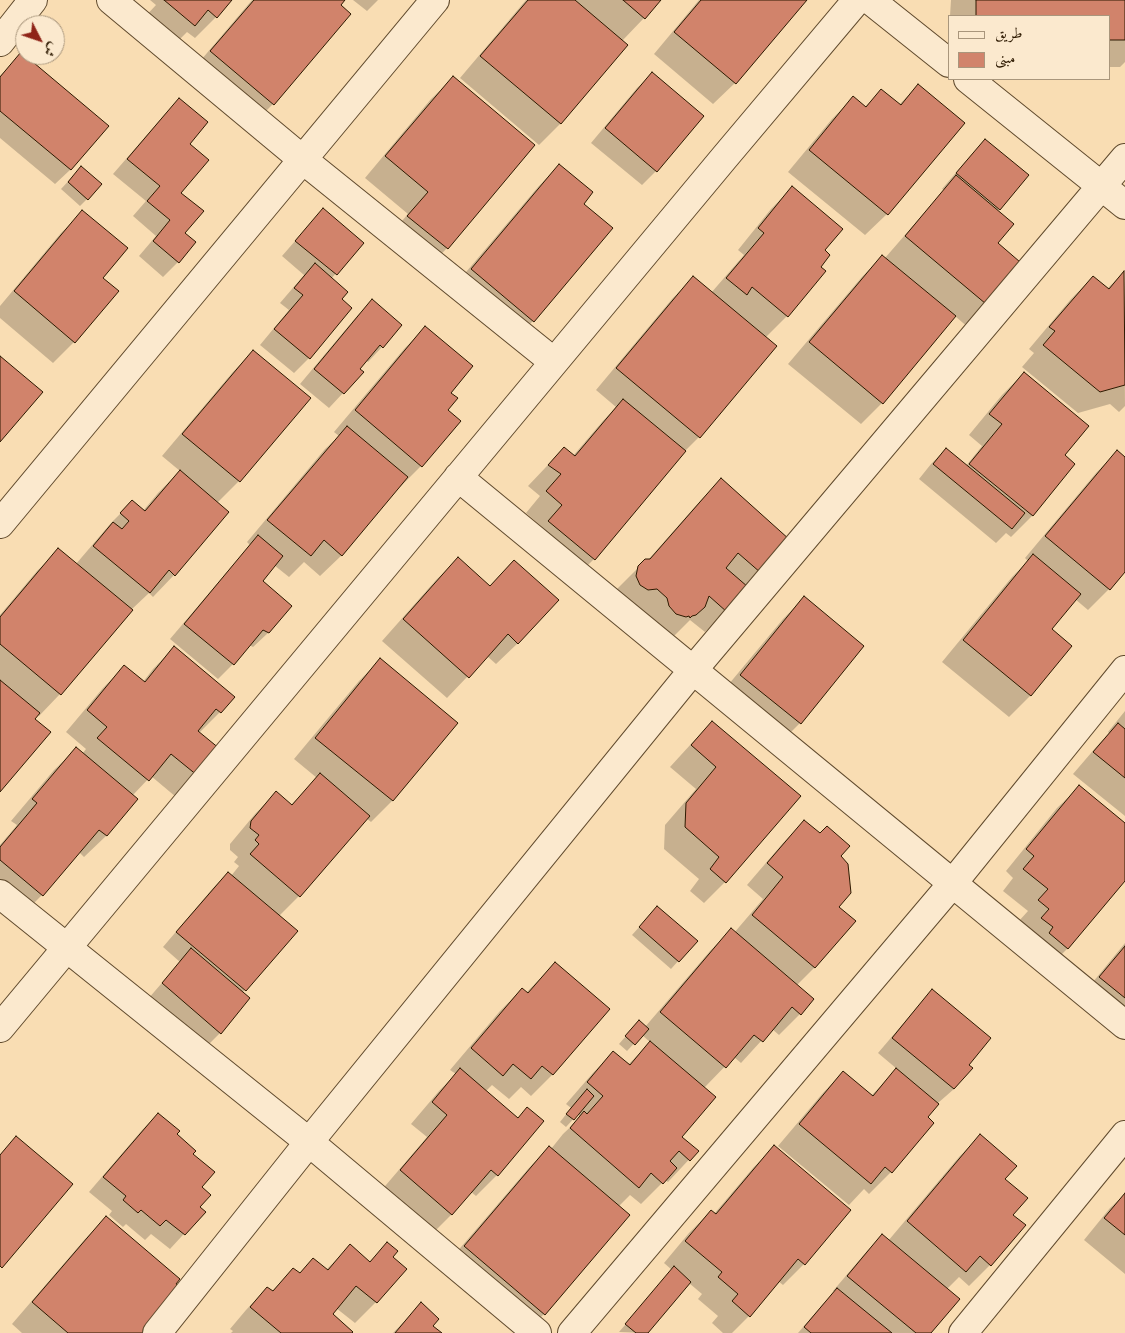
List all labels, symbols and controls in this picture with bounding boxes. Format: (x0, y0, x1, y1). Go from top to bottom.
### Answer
north arrow (15, 15, 65, 65)
legend (948, 15, 1110, 80)
text: طريق (995, 24, 1022, 43)
text: ش (39, 38, 62, 60)
text: مبنى (995, 49, 1015, 68)

